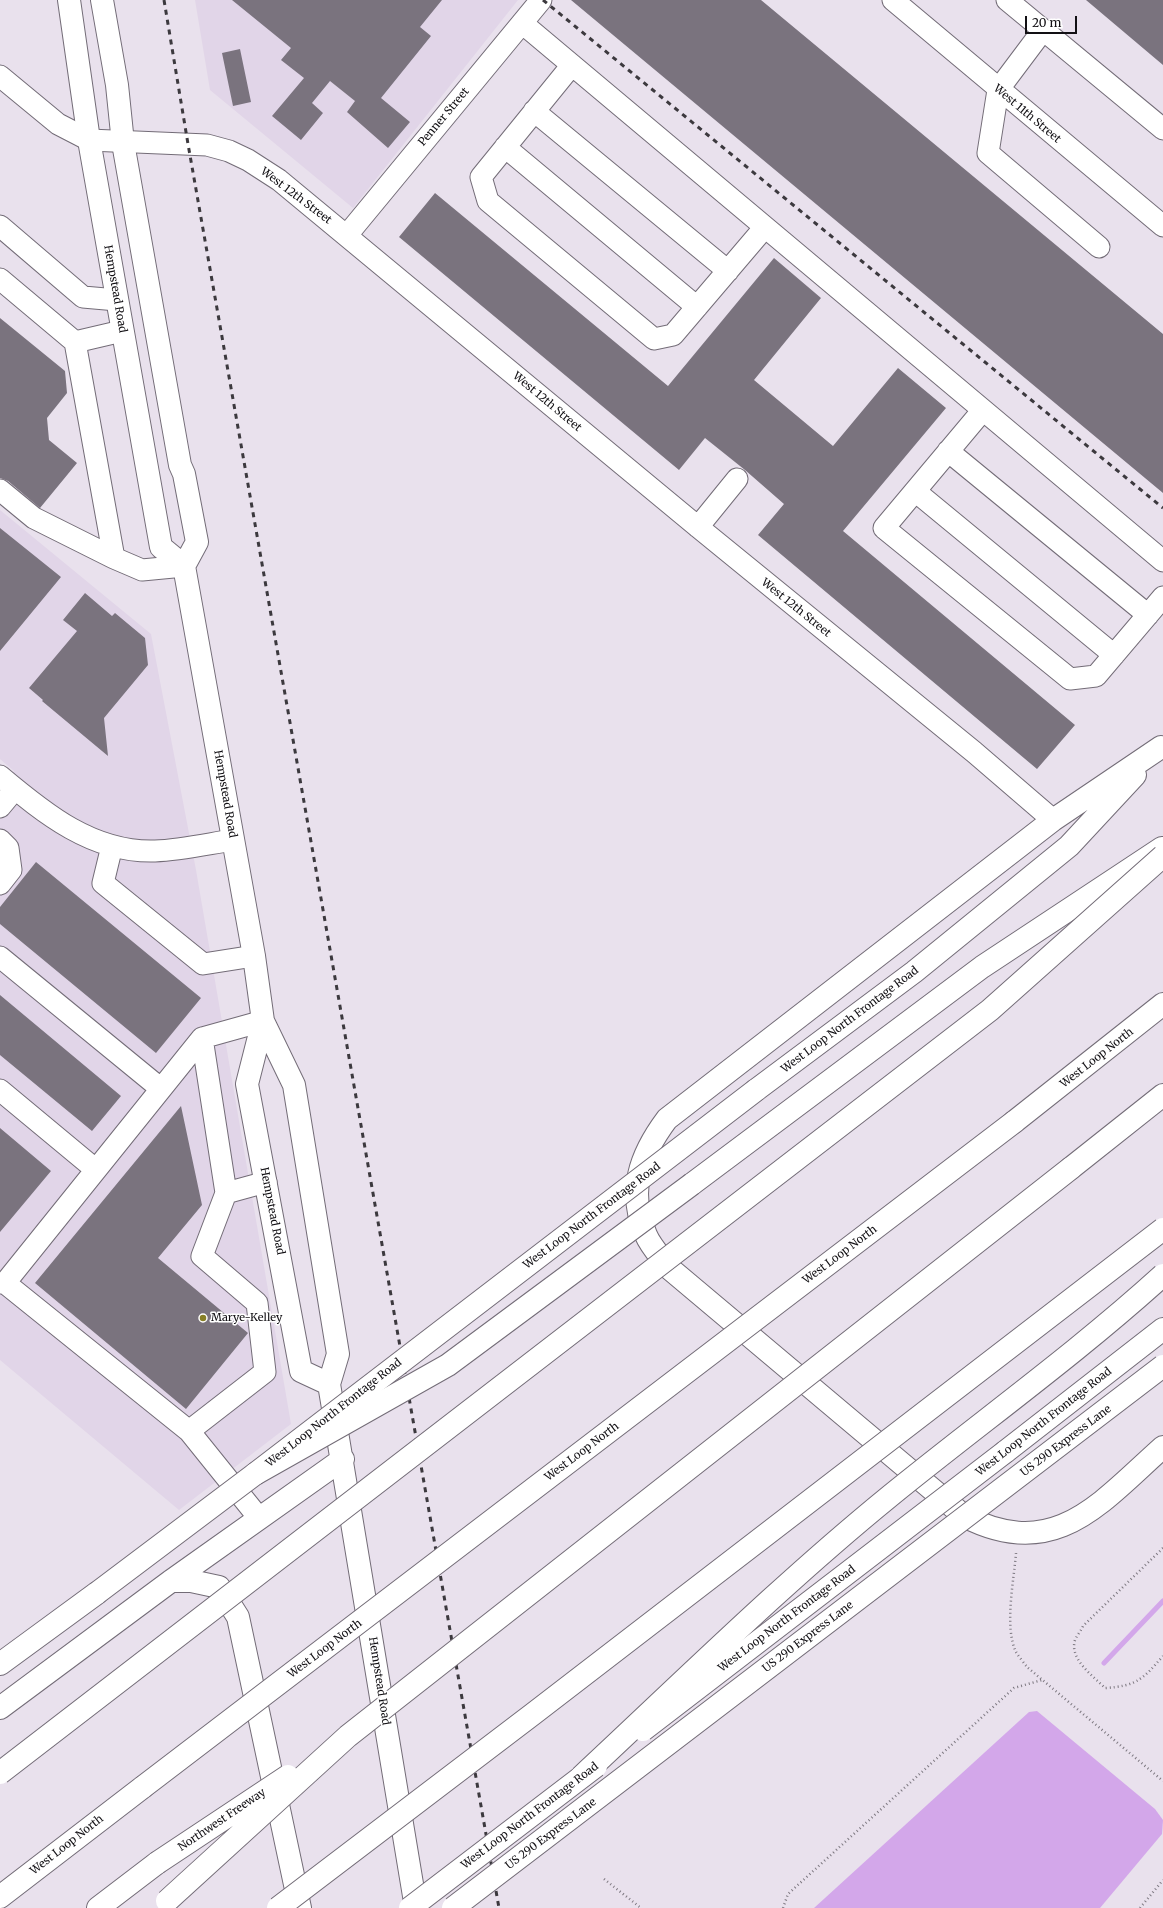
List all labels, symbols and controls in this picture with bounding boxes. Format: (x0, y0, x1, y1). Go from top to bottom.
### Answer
scale bar (1027, 8, 1079, 34)
text: 20 m (1032, 15, 1061, 30)
street label: West 11th Street (991, 82, 1063, 146)
street label: Penner Street (416, 85, 472, 149)
street label: West 12th Street (258, 165, 334, 227)
street label: Hempstead Road (101, 244, 129, 334)
street label: West 12th Street (510, 369, 584, 435)
street label: West 12th Street (759, 576, 833, 640)
street label: Hempstead Road (211, 749, 239, 839)
street label: West Loop North Frontage Road (779, 964, 921, 1076)
street label: West Loop North (1058, 1025, 1136, 1091)
street label: West Loop North Frontage Road (521, 1160, 663, 1272)
street label: Hempstead Road (257, 1166, 287, 1256)
street label: West Loop North (800, 1223, 880, 1287)
place label: Marye-Kelley (211, 1311, 282, 1325)
marker: Marye-Kelley (198, 1313, 208, 1323)
street label: West Loop North Frontage Road (264, 1356, 404, 1470)
street label: West Loop North Frontage Road (974, 1365, 1114, 1479)
street label: US 290 Express Lane (1018, 1403, 1114, 1479)
street label: West Loop North (542, 1420, 622, 1484)
street label: West Loop North Frontage Road (716, 1563, 858, 1675)
street label: US 290 Express Lane (760, 1599, 856, 1675)
street label: West Loop North (285, 1617, 365, 1681)
street label: Hempstead Road (366, 1636, 392, 1726)
street label: West Loop North Frontage Road (459, 1760, 601, 1872)
street label: Northwest Freeway (176, 1786, 268, 1854)
street label: US 290 Express Lane (503, 1796, 599, 1872)
street label: West Loop North (28, 1812, 106, 1878)

